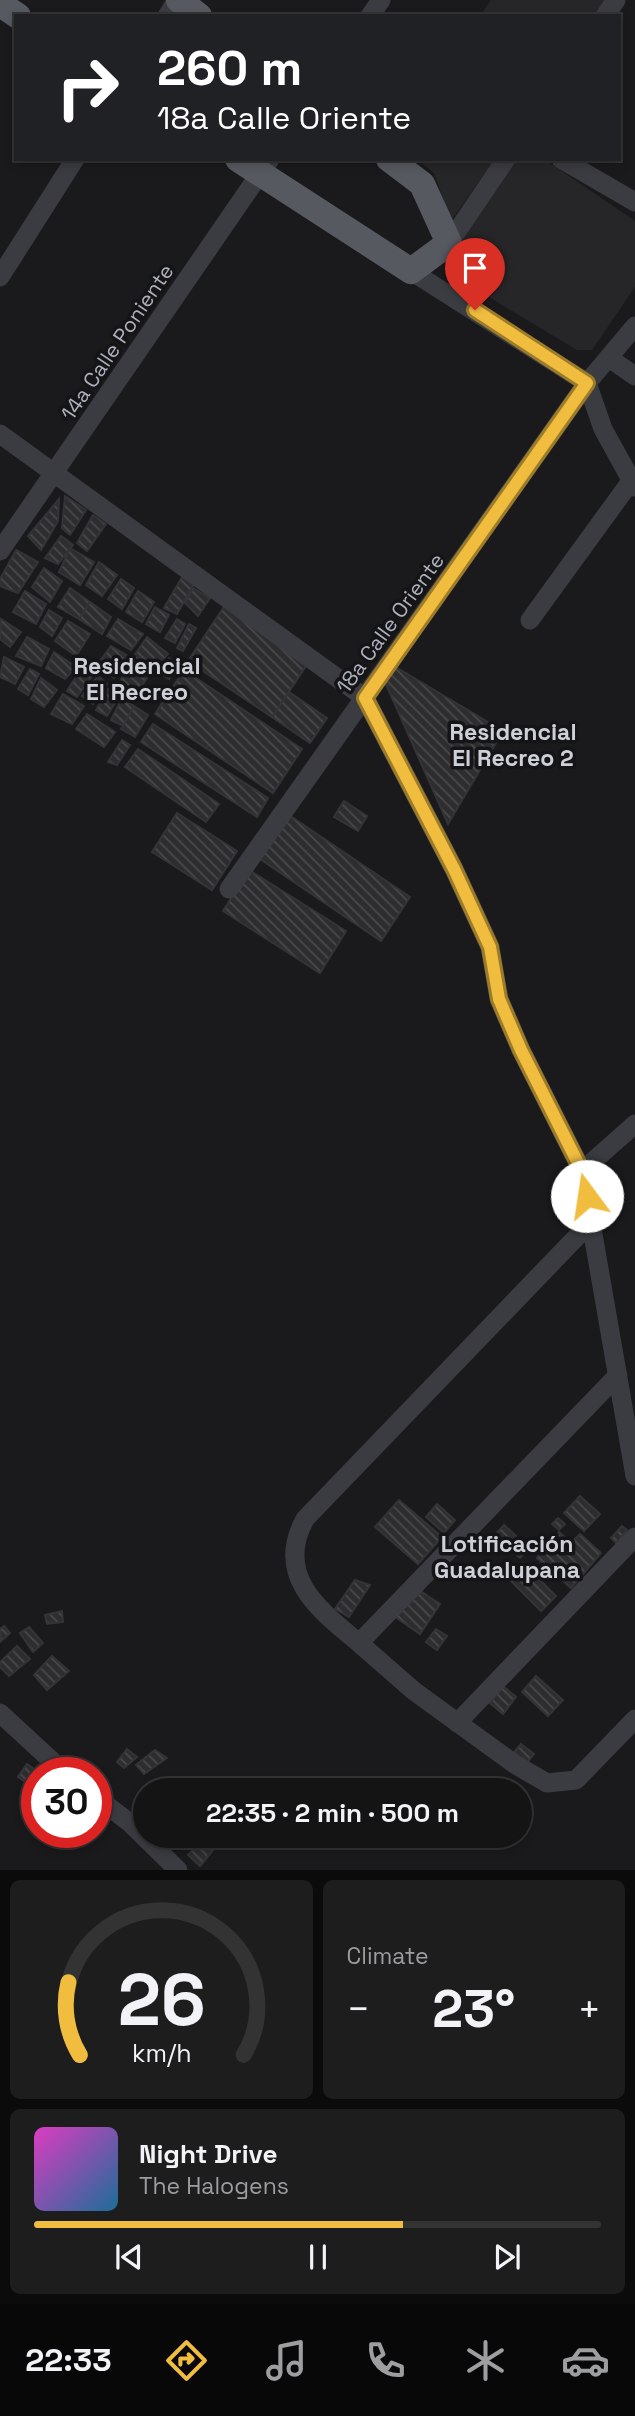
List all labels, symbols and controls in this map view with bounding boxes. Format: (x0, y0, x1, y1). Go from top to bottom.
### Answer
text: 260 m (157, 37, 302, 99)
icon: right (42, 42, 133, 133)
text: 18a Calle Oriente (157, 98, 411, 138)
pin (445, 238, 505, 310)
icon: arrive (456, 249, 494, 287)
street label: 14a Calle Poniente (55, 259, 179, 425)
street label: 18a Calle Oriente (330, 548, 450, 698)
district label: Residencial El Recreo (73, 651, 201, 707)
district label: Residencial El Recreo 2 (449, 717, 577, 773)
position arrow (550, 1159, 624, 1233)
district label: Lotificación Guadalupana (434, 1529, 580, 1585)
speed limit sign: 30 (21, 1757, 112, 1848)
text: 22:35 · 2 min · 500 m (206, 1796, 459, 1830)
text: Climate (347, 1941, 429, 1971)
text: 26 (117, 1954, 205, 2047)
text: 23° (432, 1976, 515, 2042)
text: − (347, 1985, 370, 2033)
text: + (577, 1985, 601, 2033)
text: km/h (131, 2037, 191, 2069)
text: Night Drive (139, 2137, 277, 2171)
text: The Halogens (139, 2171, 289, 2201)
icon: previous (110, 2238, 148, 2276)
icon: pause (299, 2238, 337, 2276)
icon: next (488, 2238, 526, 2276)
icon: directions (162, 2336, 211, 2385)
icon: music (262, 2336, 311, 2385)
icon: phone (361, 2336, 410, 2385)
icon: climate (461, 2336, 510, 2385)
icon: car (561, 2336, 610, 2385)
text: 22:33 (25, 2340, 112, 2380)

